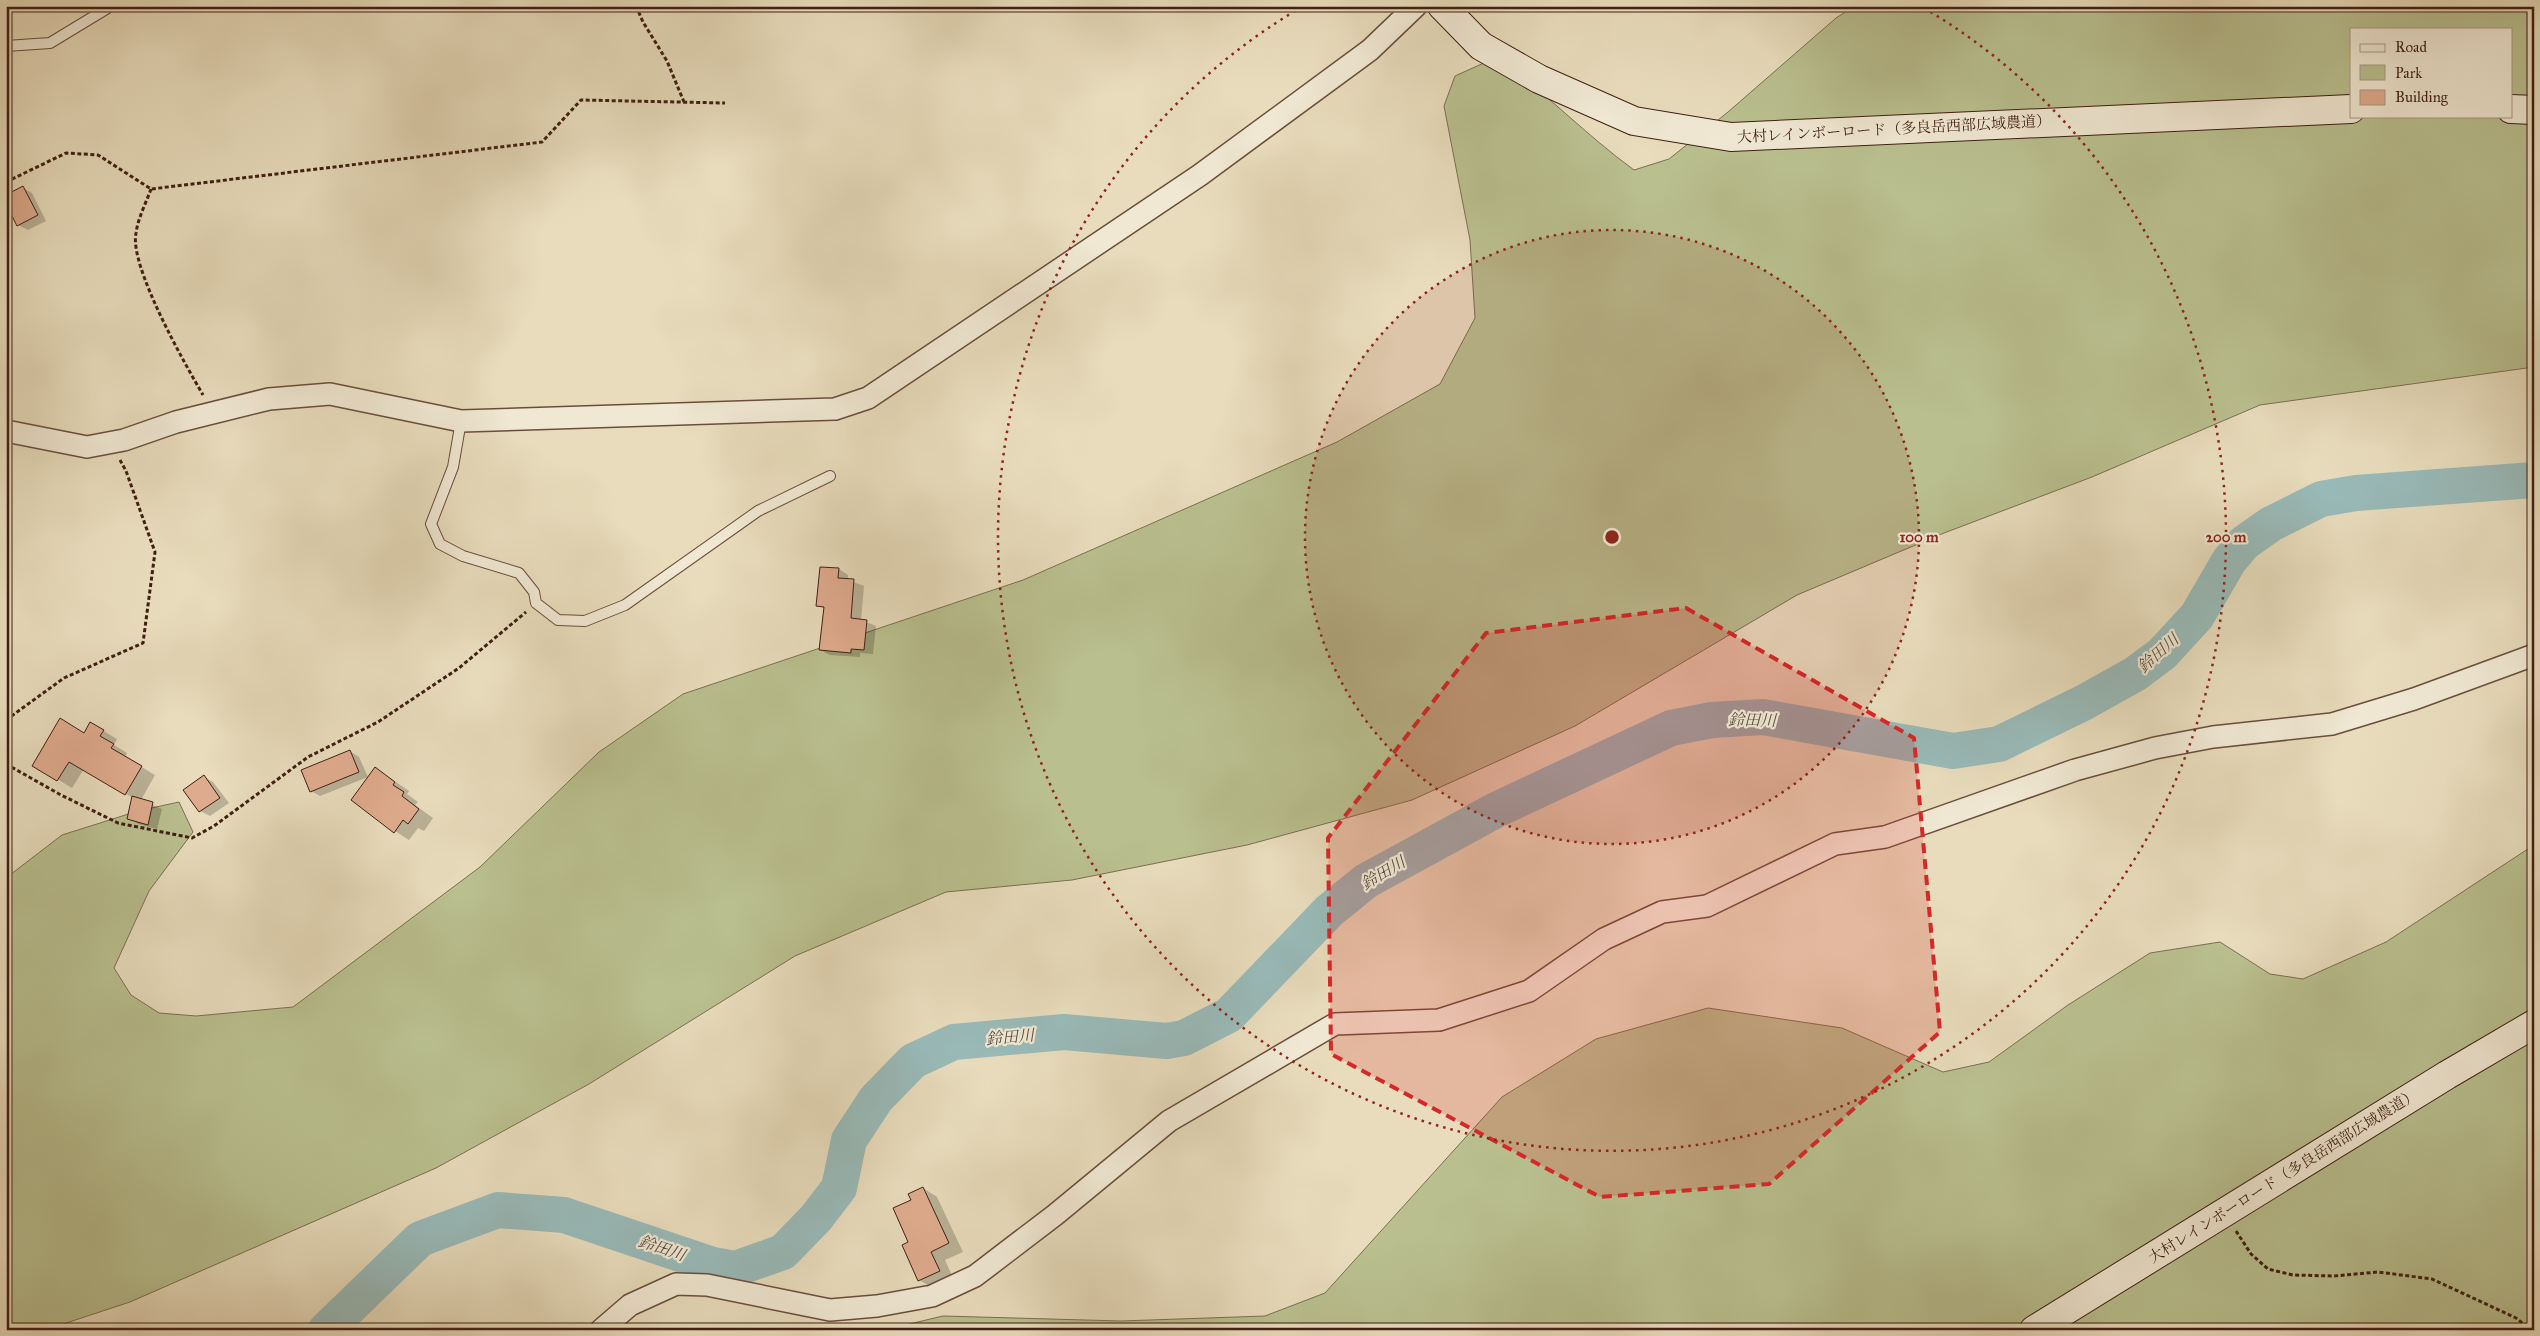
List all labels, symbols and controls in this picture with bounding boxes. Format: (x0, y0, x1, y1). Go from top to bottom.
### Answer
legend (2350, 28, 2512, 118)
text: Road (2395, 38, 2427, 56)
text: Park (2395, 64, 2422, 82)
text: Building (2395, 88, 2449, 106)
street label: 大村レインボーロード（多良岳西部広域農道） (1737, 112, 2051, 146)
centre of rings (1603, 528, 1621, 546)
text: 100 m (1899, 528, 1939, 546)
text: 200 m (2206, 528, 2247, 546)
water label: 鈴田川 (2134, 629, 2184, 676)
water label: 鈴田川 (1728, 710, 1778, 730)
water label: 鈴田川 (1358, 851, 1410, 894)
water label: 鈴田川 (985, 1025, 1037, 1049)
street label: 大村レインボーロード（多良岳西部広域農道） (2145, 1085, 2421, 1267)
water label: 鈴田川 (636, 1231, 690, 1265)

